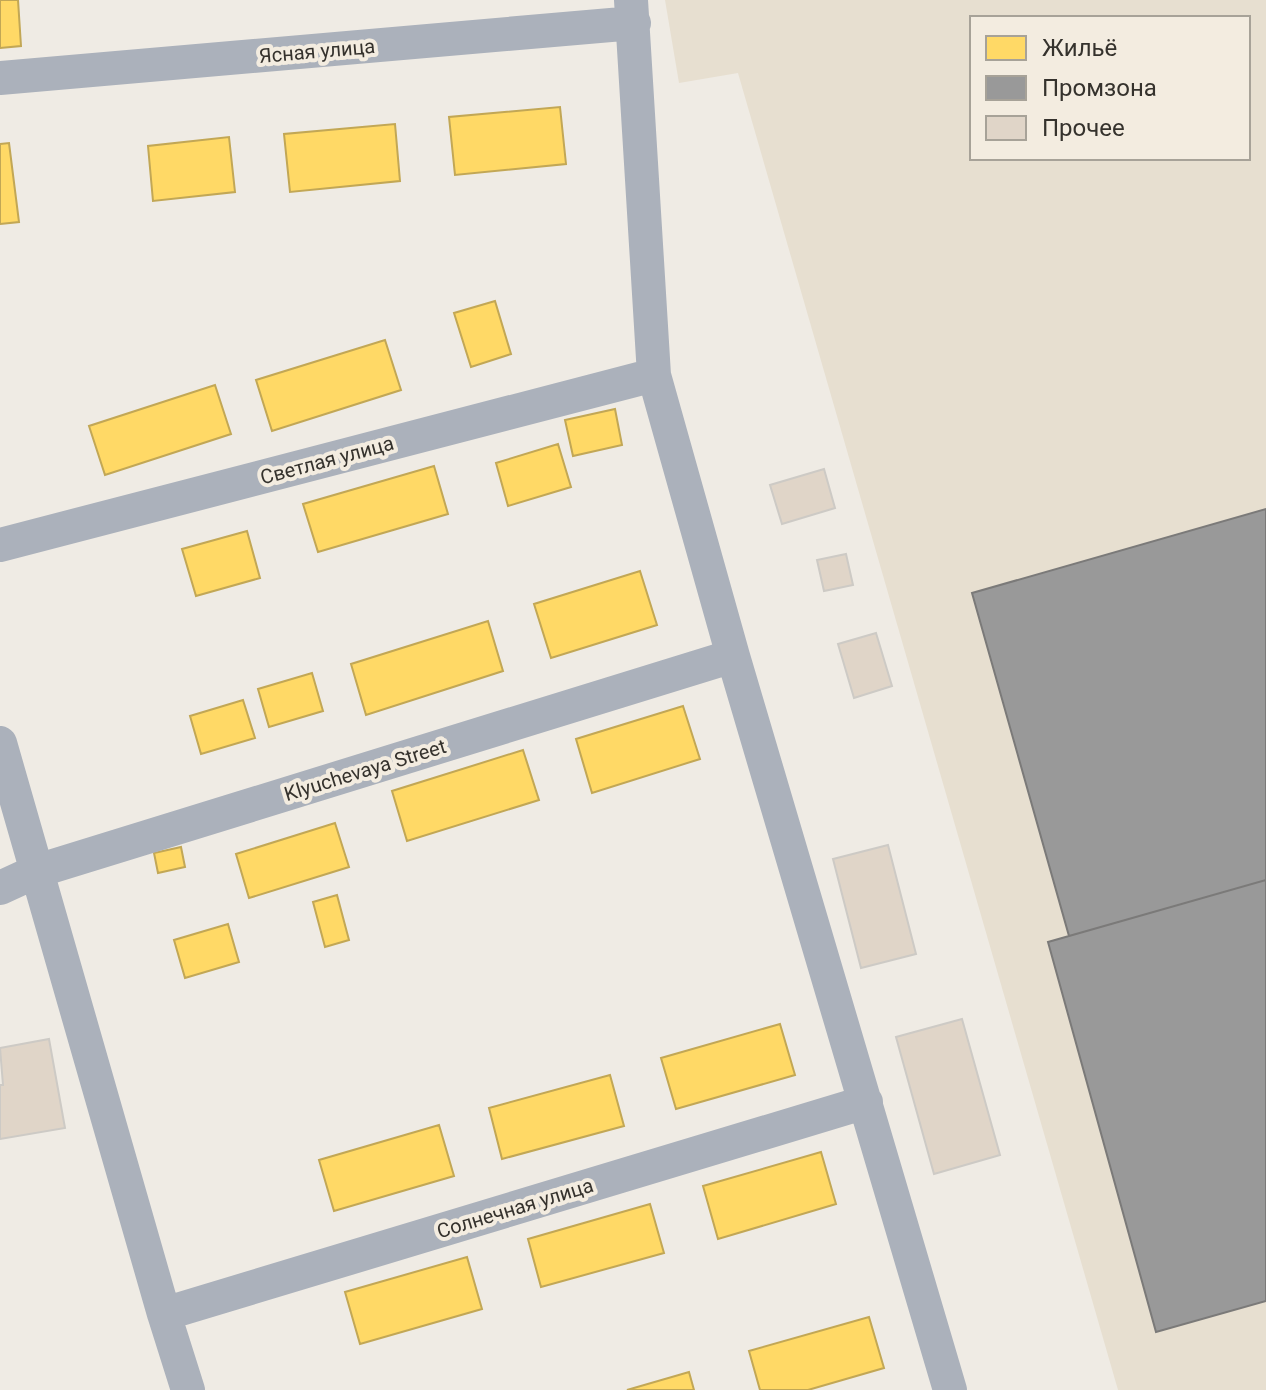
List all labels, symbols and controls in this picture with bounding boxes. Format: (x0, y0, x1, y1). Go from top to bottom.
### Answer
legend (970, 16, 1250, 160)
street label: Ясная улица (258, 34, 376, 68)
text: Жильё (1042, 34, 1117, 62)
text: Промзона (1042, 74, 1157, 102)
text: Прочее (1042, 114, 1125, 142)
street label: Светлая улица (258, 431, 396, 489)
street label: Klyuchevaya Street (281, 734, 449, 806)
street label: Солнечная улица (434, 1173, 596, 1243)

